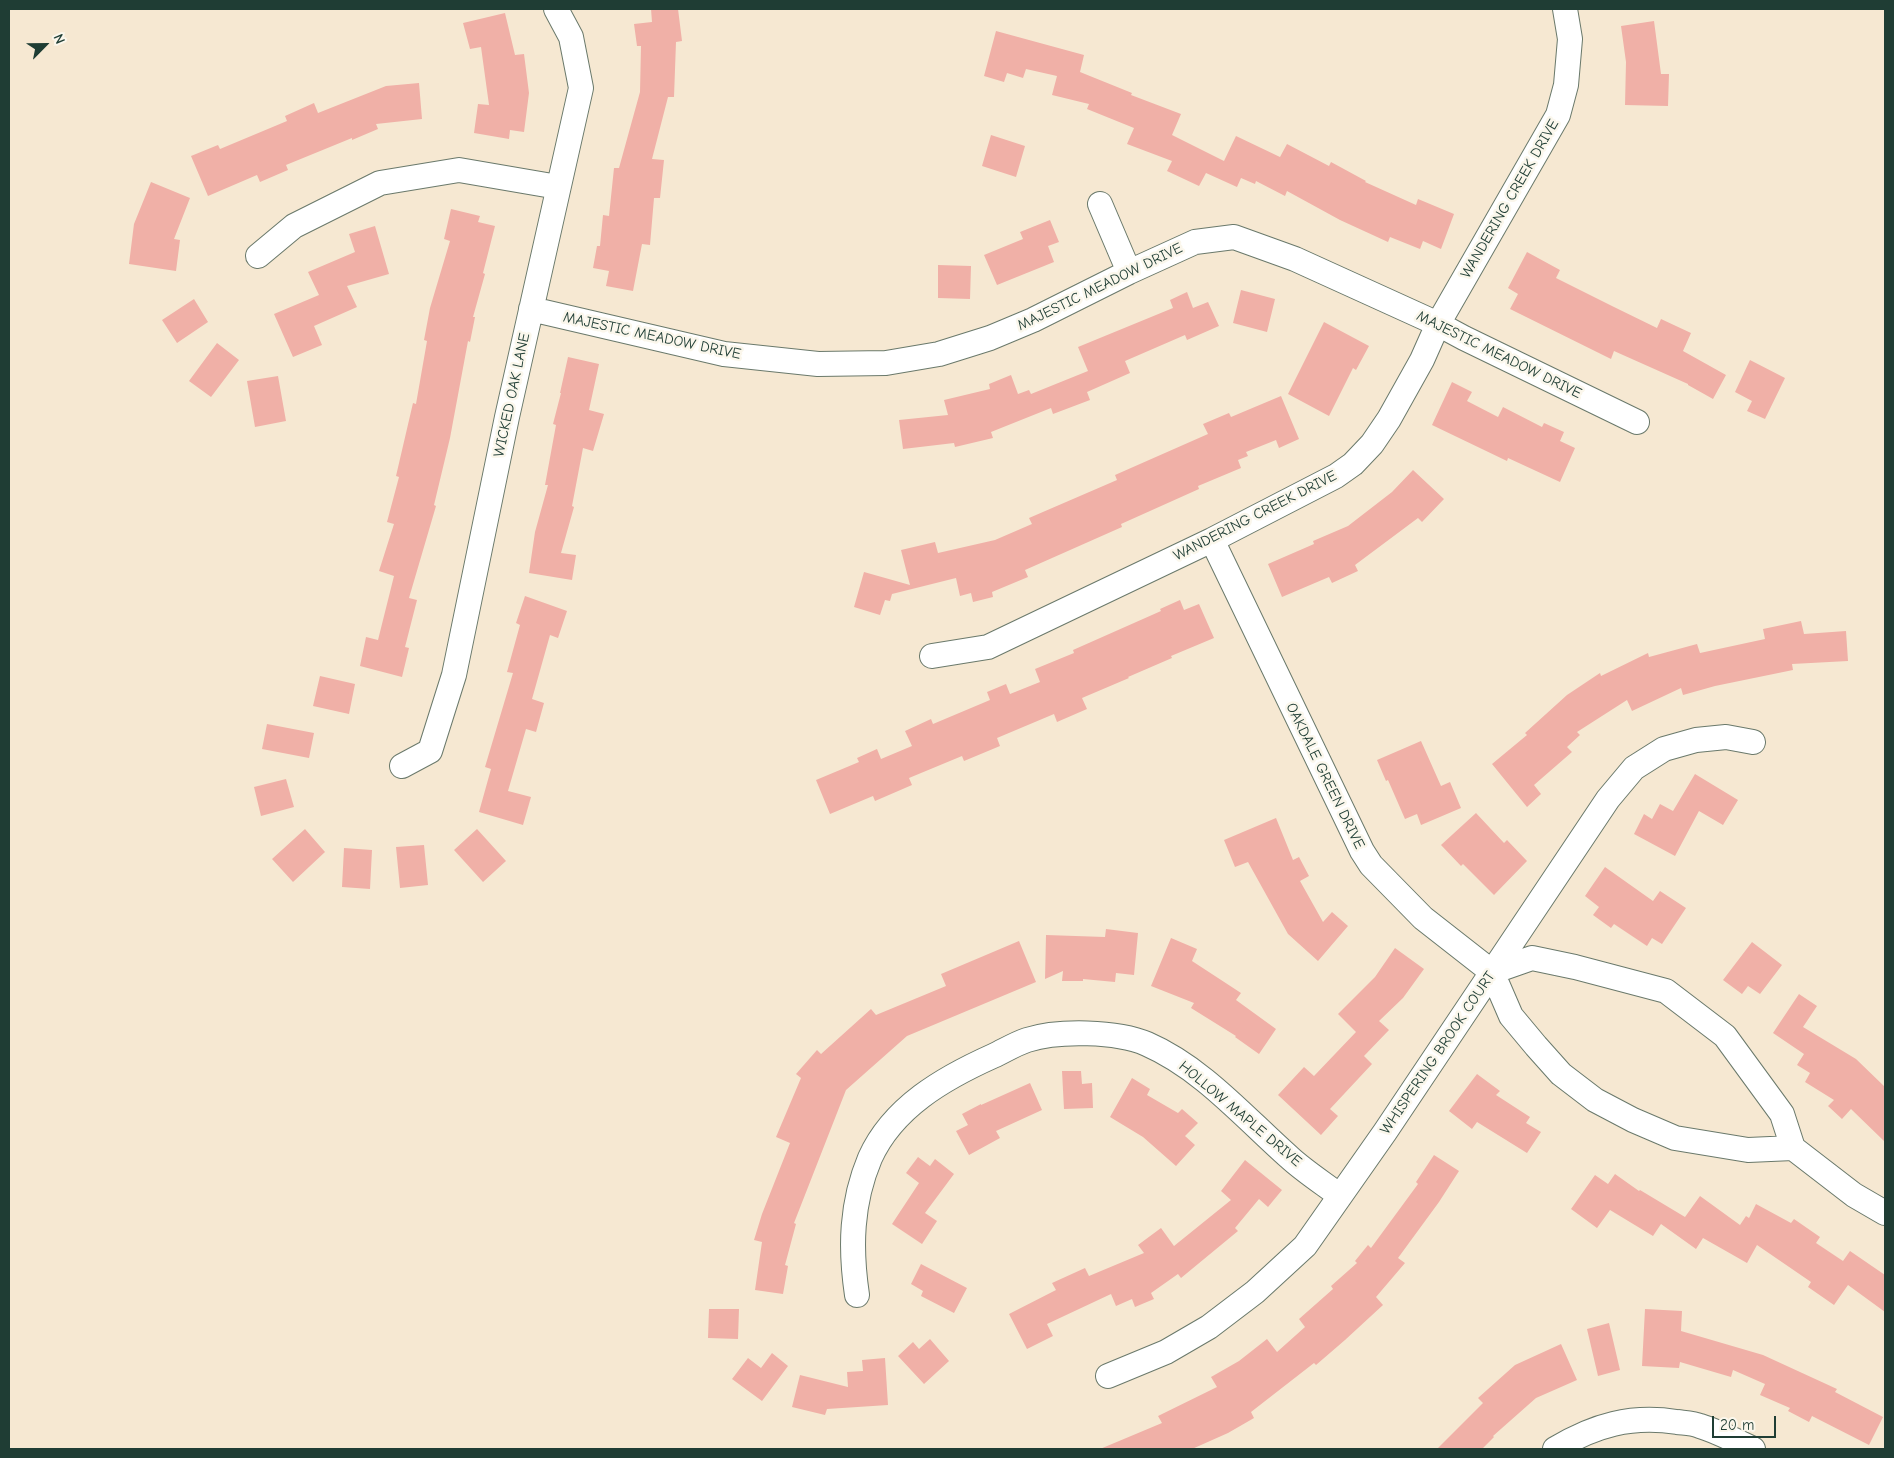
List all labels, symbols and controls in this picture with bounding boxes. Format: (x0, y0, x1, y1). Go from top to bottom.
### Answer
north arrow (20, 20, 70, 70)
text: N (50, 31, 69, 46)
street label: WANDERING CREEK DRIVE (1457, 116, 1563, 282)
street label: MAJESTIC MEADOW DRIVE (1015, 239, 1185, 335)
street label: MAJESTIC MEADOW DRIVE (1414, 307, 1584, 403)
street label: MAJESTIC MEADOW DRIVE (561, 308, 743, 364)
street label: WICKED OAK LANE (490, 331, 534, 459)
street label: WANDERING CREEK DRIVE (1170, 467, 1340, 565)
street label: OAKDALE GREEN DRIVE (1282, 700, 1368, 852)
street label: WHISPERING BROOK COURT (1377, 968, 1499, 1138)
street label: HOLLOW MAPLE DRIVE (1175, 1057, 1305, 1171)
scale bar (1714, 1406, 1778, 1438)
text: 20 m (1720, 1416, 1754, 1434)

